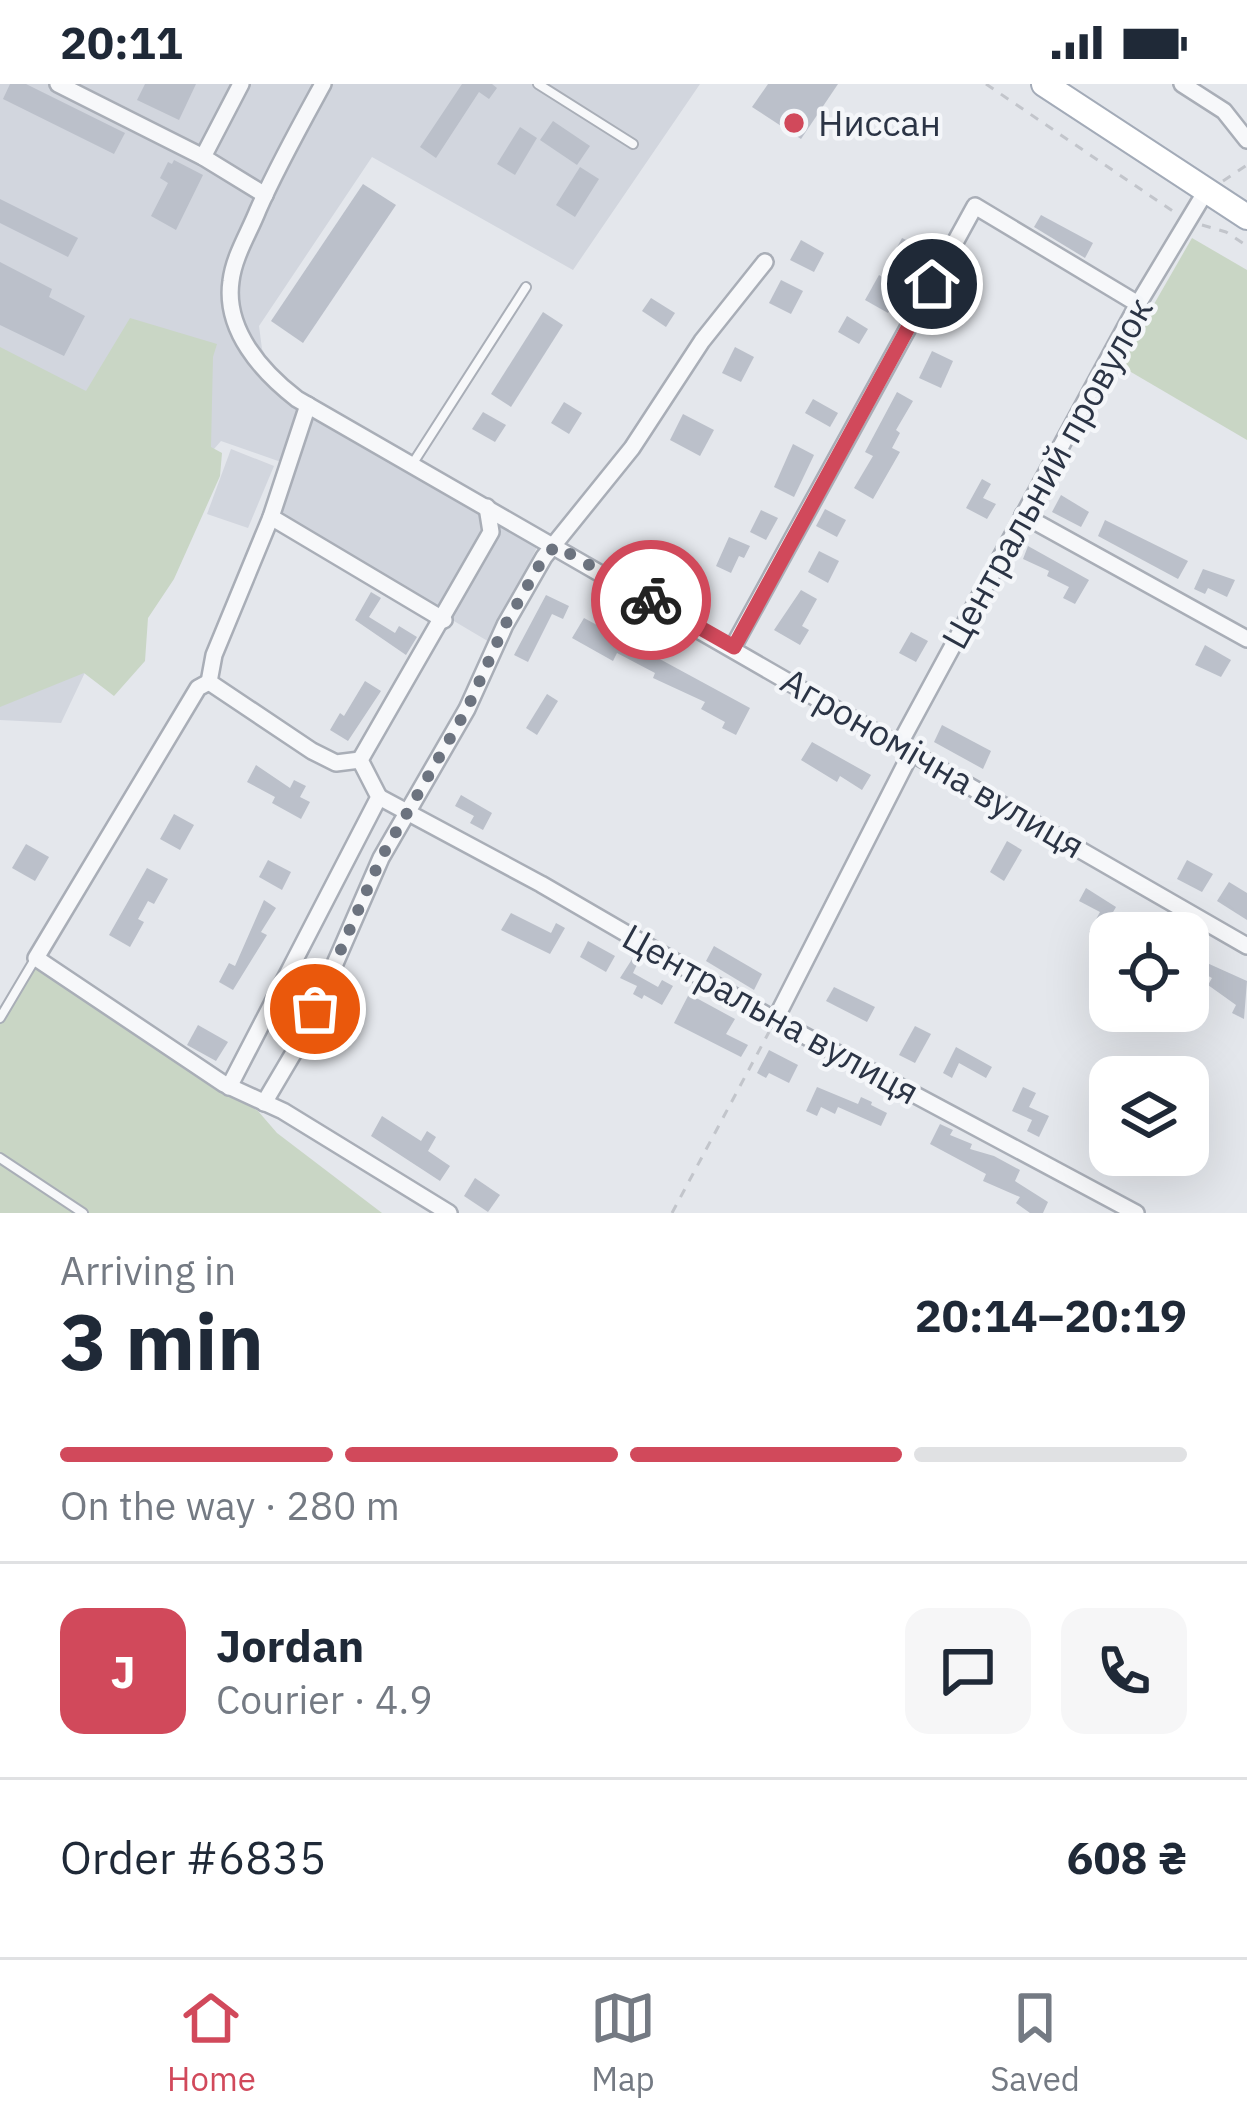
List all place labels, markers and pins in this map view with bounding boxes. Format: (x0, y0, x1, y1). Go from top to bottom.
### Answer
place label: Ниссан (818, 99, 941, 146)
marker: Ниссан (781, 110, 807, 136)
pin (881, 233, 983, 335)
pin (264, 958, 366, 1060)

